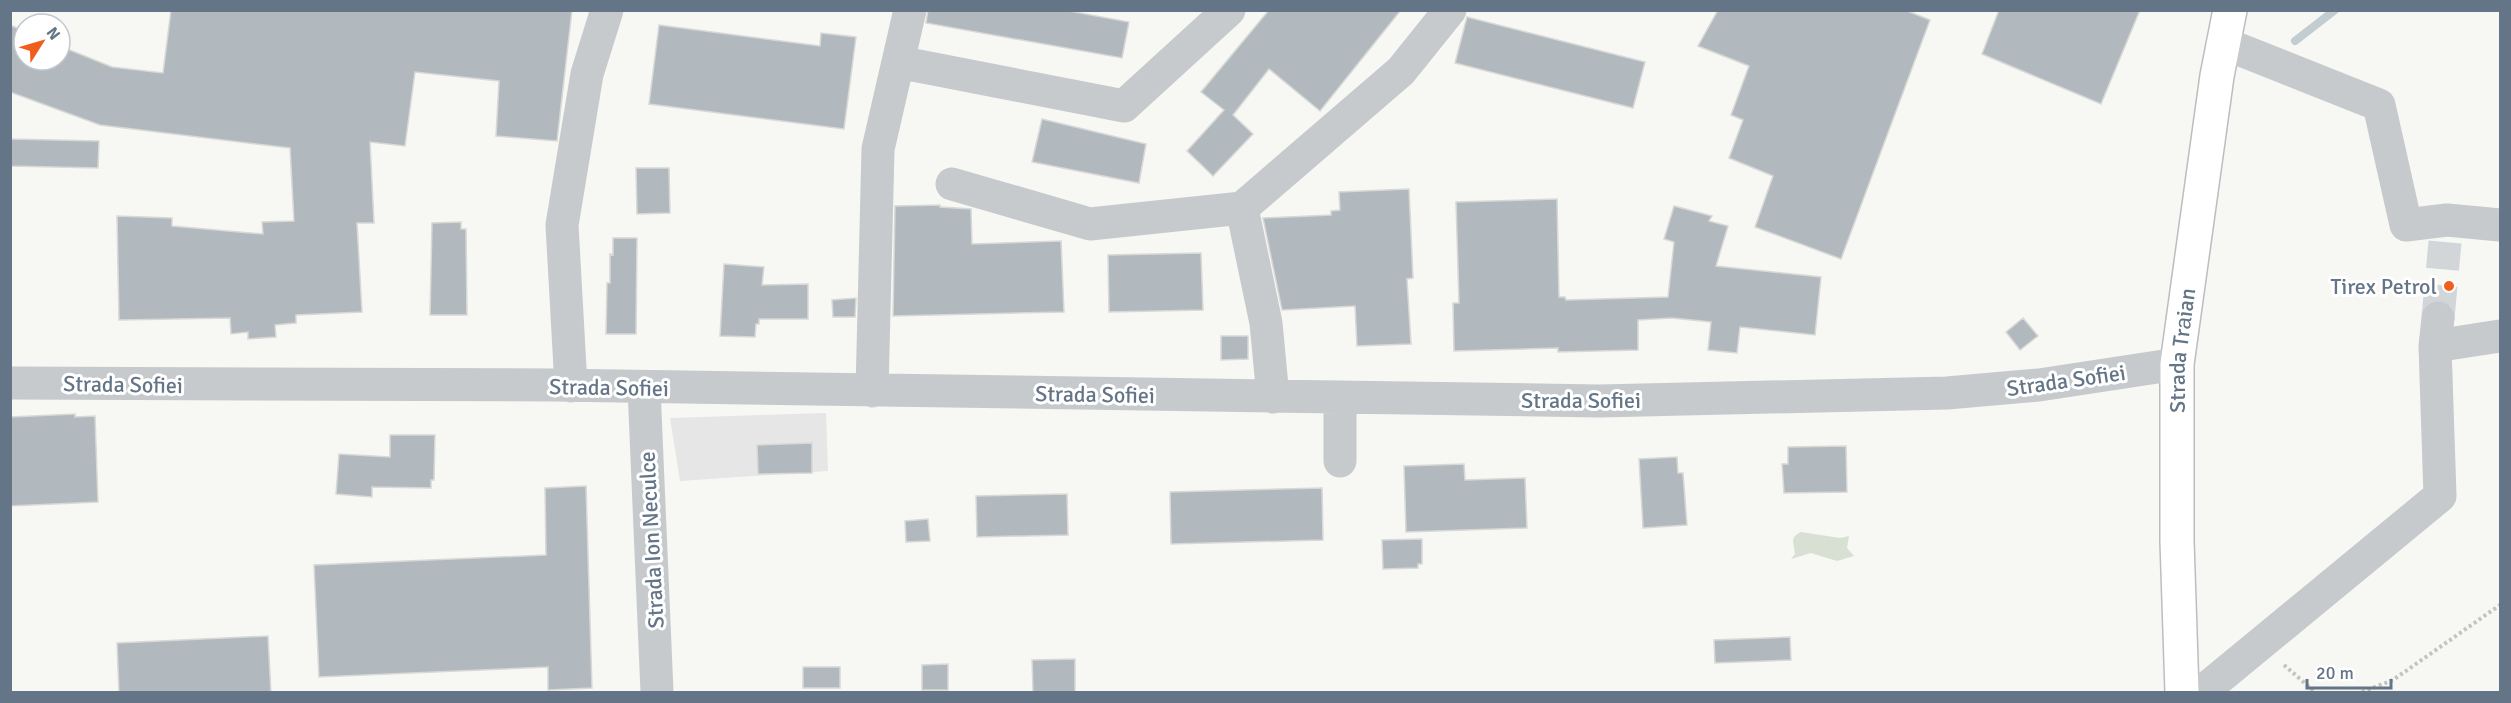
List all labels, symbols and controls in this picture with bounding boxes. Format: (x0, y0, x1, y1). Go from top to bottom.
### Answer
north arrow (12, 12, 72, 72)
text: N (42, 23, 65, 44)
place label: Tirex Petrol (2330, 273, 2437, 300)
marker: Tirex Petrol (2442, 279, 2456, 293)
street label: Strada Trаian (2164, 286, 2201, 413)
street label: Strada Sofiei (2005, 359, 2127, 402)
street label: Strada Sofiei (63, 370, 183, 399)
street label: Strada Sofiei (549, 373, 669, 402)
street label: Strada Sofiei (1035, 380, 1155, 409)
street label: Strada Sofiei (1521, 387, 1641, 414)
street label: Strada Ion Neculce (633, 451, 670, 629)
scale bar (2307, 652, 2391, 690)
text: 20 m (2316, 662, 2354, 684)

